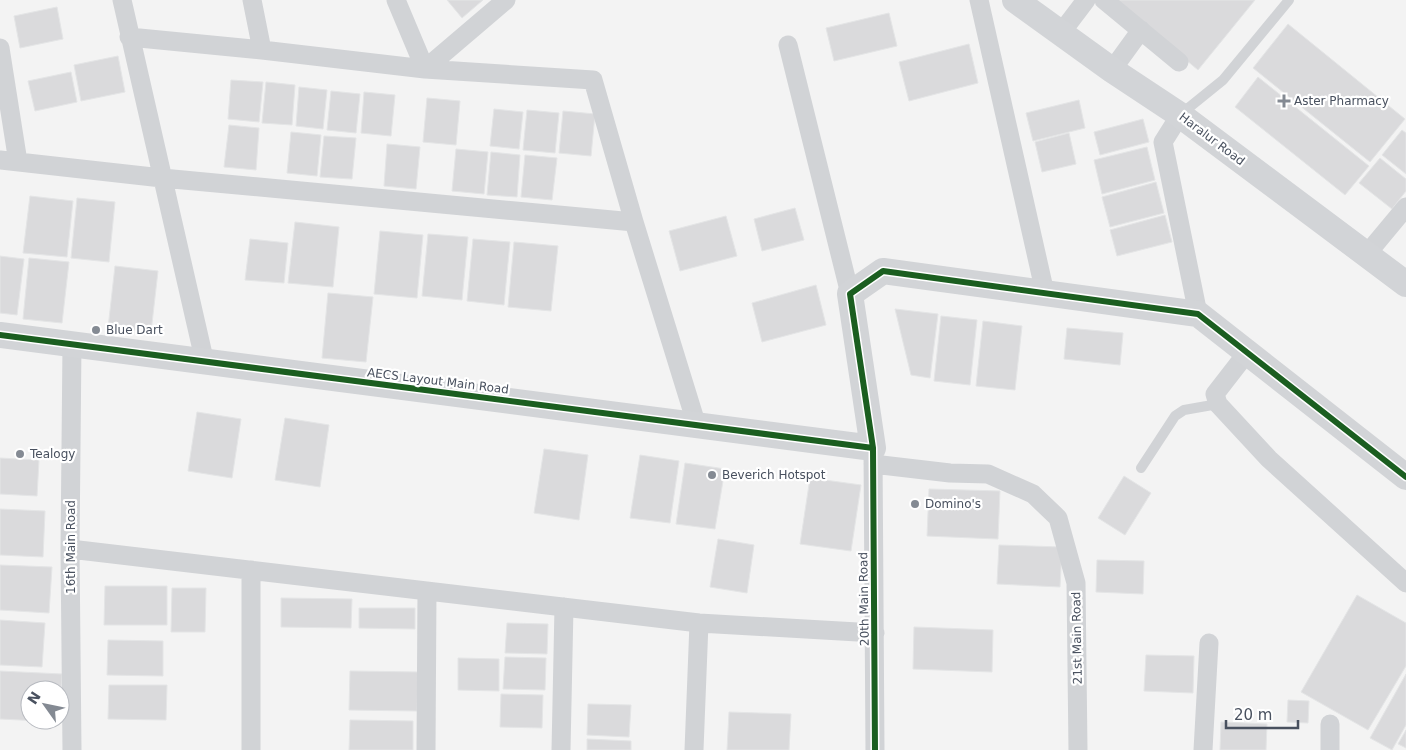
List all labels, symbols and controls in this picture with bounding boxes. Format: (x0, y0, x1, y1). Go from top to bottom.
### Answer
place label: Aster Pharmacy (1294, 94, 1389, 108)
marker: Aster Pharmacy (1278, 95, 1290, 107)
street label: Haralur Road (1176, 110, 1248, 168)
place label: Blue Dart (106, 323, 163, 337)
marker: Blue Dart (90, 324, 102, 336)
street label: AECS Layout Main Road (366, 365, 510, 397)
place label: Tealogy (29, 447, 75, 461)
marker: Tealogy (14, 448, 26, 460)
place label: Beverich Hotspot (722, 468, 826, 482)
marker: Beverich Hotspot (706, 469, 718, 481)
place label: Domino's (925, 497, 981, 511)
marker: Domino's (909, 498, 921, 510)
street label: 16th Main Road (64, 500, 78, 594)
street label: 20th Main Road (856, 552, 872, 646)
street label: 21st Main Road (1069, 592, 1085, 684)
north arrow (20, 680, 70, 730)
text: N (24, 689, 44, 707)
scale bar (1226, 698, 1298, 730)
text: 20 m (1234, 706, 1272, 724)

